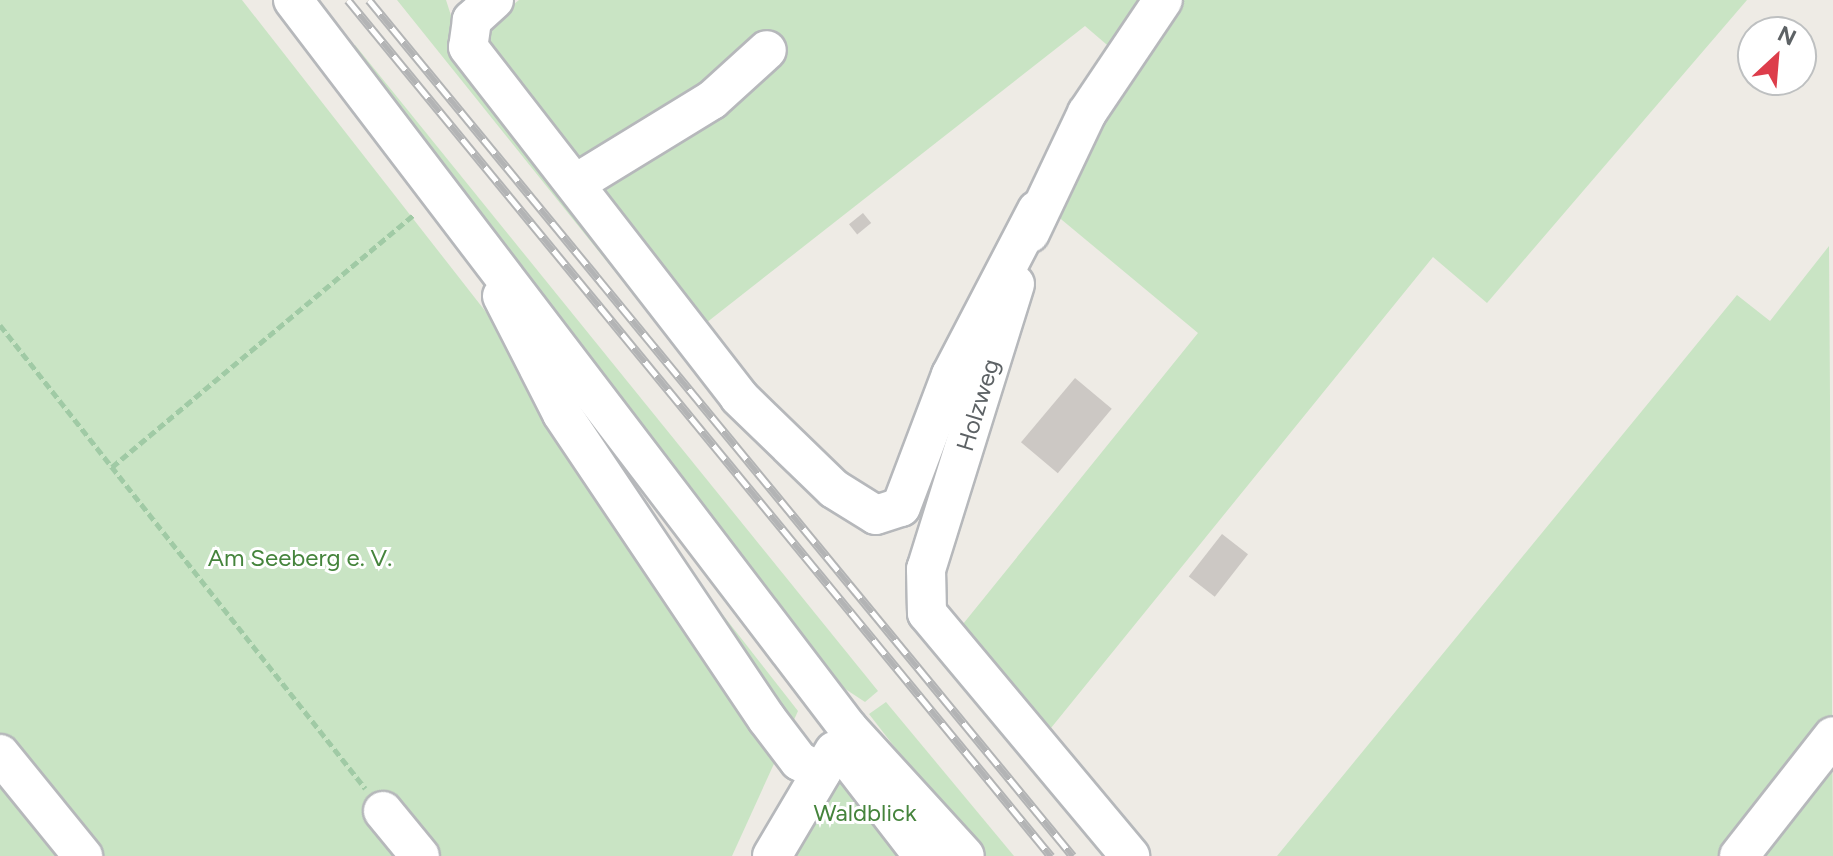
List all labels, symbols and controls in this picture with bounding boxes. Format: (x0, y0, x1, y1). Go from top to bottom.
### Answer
north arrow (1737, 16, 1817, 96)
text: N (1773, 20, 1800, 52)
street label: Holzweg (950, 355, 1006, 455)
park label: Am Seeberg e. V. (208, 544, 392, 572)
park label: Waldblick (813, 799, 917, 827)

